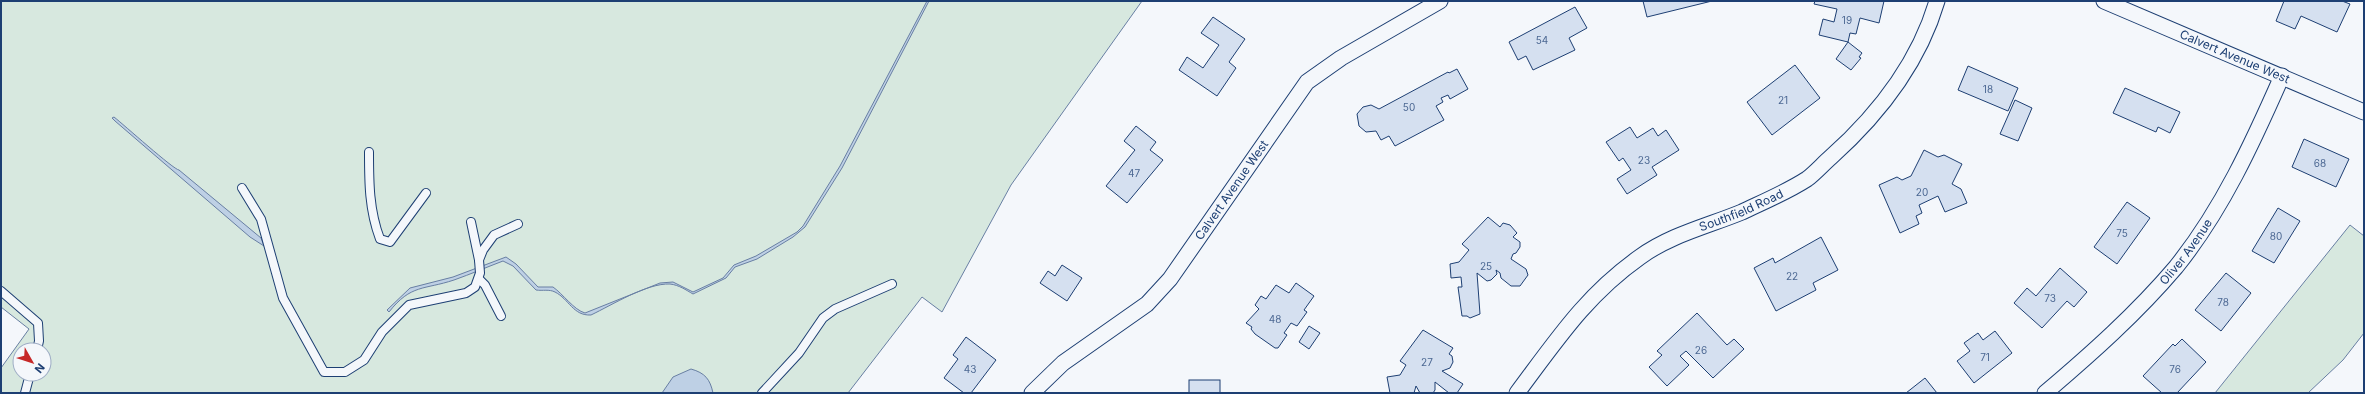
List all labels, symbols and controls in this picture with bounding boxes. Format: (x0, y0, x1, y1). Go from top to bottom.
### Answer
house number: 19 (1842, 14, 1852, 26)
street label: Calvert Avenue West (2178, 26, 2292, 86)
house number: 54 (1536, 34, 1548, 46)
house number: 18 (1983, 83, 1993, 95)
house number: 21 (1778, 94, 1788, 106)
house number: 50 (1403, 101, 1415, 113)
street label: Calvert Avenue West (1192, 137, 1271, 243)
house number: 23 (1638, 154, 1650, 166)
house number: 68 (2314, 157, 2326, 169)
house number: 47 (1128, 167, 1140, 179)
street label: Southfield Road (1697, 186, 1786, 234)
house number: 20 (1916, 186, 1928, 198)
street label: Oliver Avenue (2156, 216, 2215, 288)
house number: 75 (2116, 227, 2128, 239)
house number: 80 (2270, 230, 2282, 242)
house number: 25 (1480, 260, 1492, 272)
house number: 22 (1786, 270, 1798, 282)
house number: 73 (2044, 292, 2056, 304)
house number: 78 (2217, 296, 2229, 308)
house number: 48 (1269, 313, 1281, 325)
north arrow (12, 342, 52, 382)
house number: 26 (1695, 344, 1707, 356)
house number: 71 (1980, 351, 1990, 363)
house number: 27 (1421, 356, 1433, 368)
text: N (32, 361, 48, 376)
house number: 43 (964, 363, 976, 375)
house number: 76 (2169, 363, 2181, 375)

